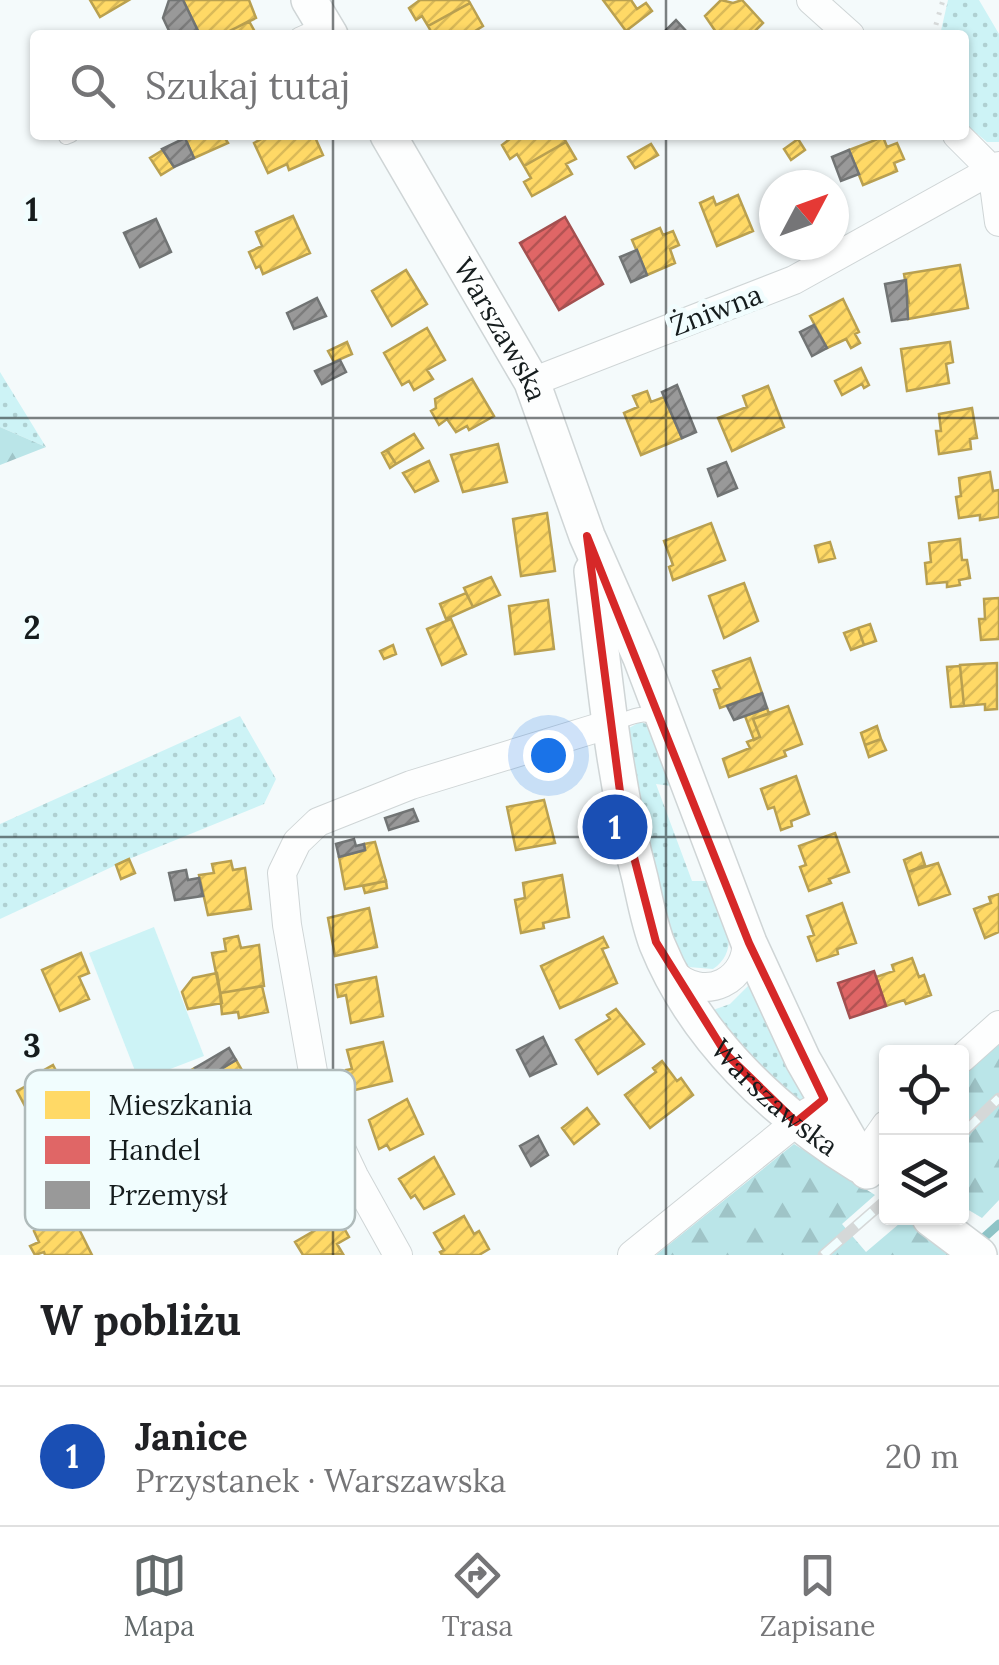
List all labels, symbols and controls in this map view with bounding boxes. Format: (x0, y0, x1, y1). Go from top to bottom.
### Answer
search box (30, 30, 969, 140)
icon: search (65, 58, 120, 113)
text: Szukaj tutaj (145, 61, 350, 109)
north arrow (759, 170, 849, 260)
text: 1 (26, 189, 39, 230)
street label: Warszawska (446, 251, 555, 406)
street label: Żniwna (665, 276, 767, 344)
text: 2 (23, 607, 41, 648)
your location (523, 730, 574, 781)
pin: 1 (582, 790, 648, 864)
text: 3 (23, 1025, 41, 1066)
street label: Warszawska (703, 1031, 845, 1164)
map controls (879, 1045, 969, 1225)
button: locate (879, 1045, 969, 1135)
legend (25, 1070, 355, 1230)
text: Mieszkania (108, 1087, 253, 1123)
text: Handel (108, 1132, 201, 1168)
button: layers (879, 1135, 969, 1225)
text: Przemysł (108, 1177, 228, 1213)
text: W pobliżu (40, 1293, 241, 1347)
text: Janice (135, 1412, 248, 1460)
text: 1 (66, 1436, 79, 1477)
text: 20 m (885, 1436, 959, 1477)
text: Przystanek · Warszawska (135, 1460, 506, 1501)
tab: Mapa (123, 1548, 195, 1644)
tab: Trasa (442, 1548, 513, 1644)
tab: Zapisane (760, 1548, 876, 1644)

